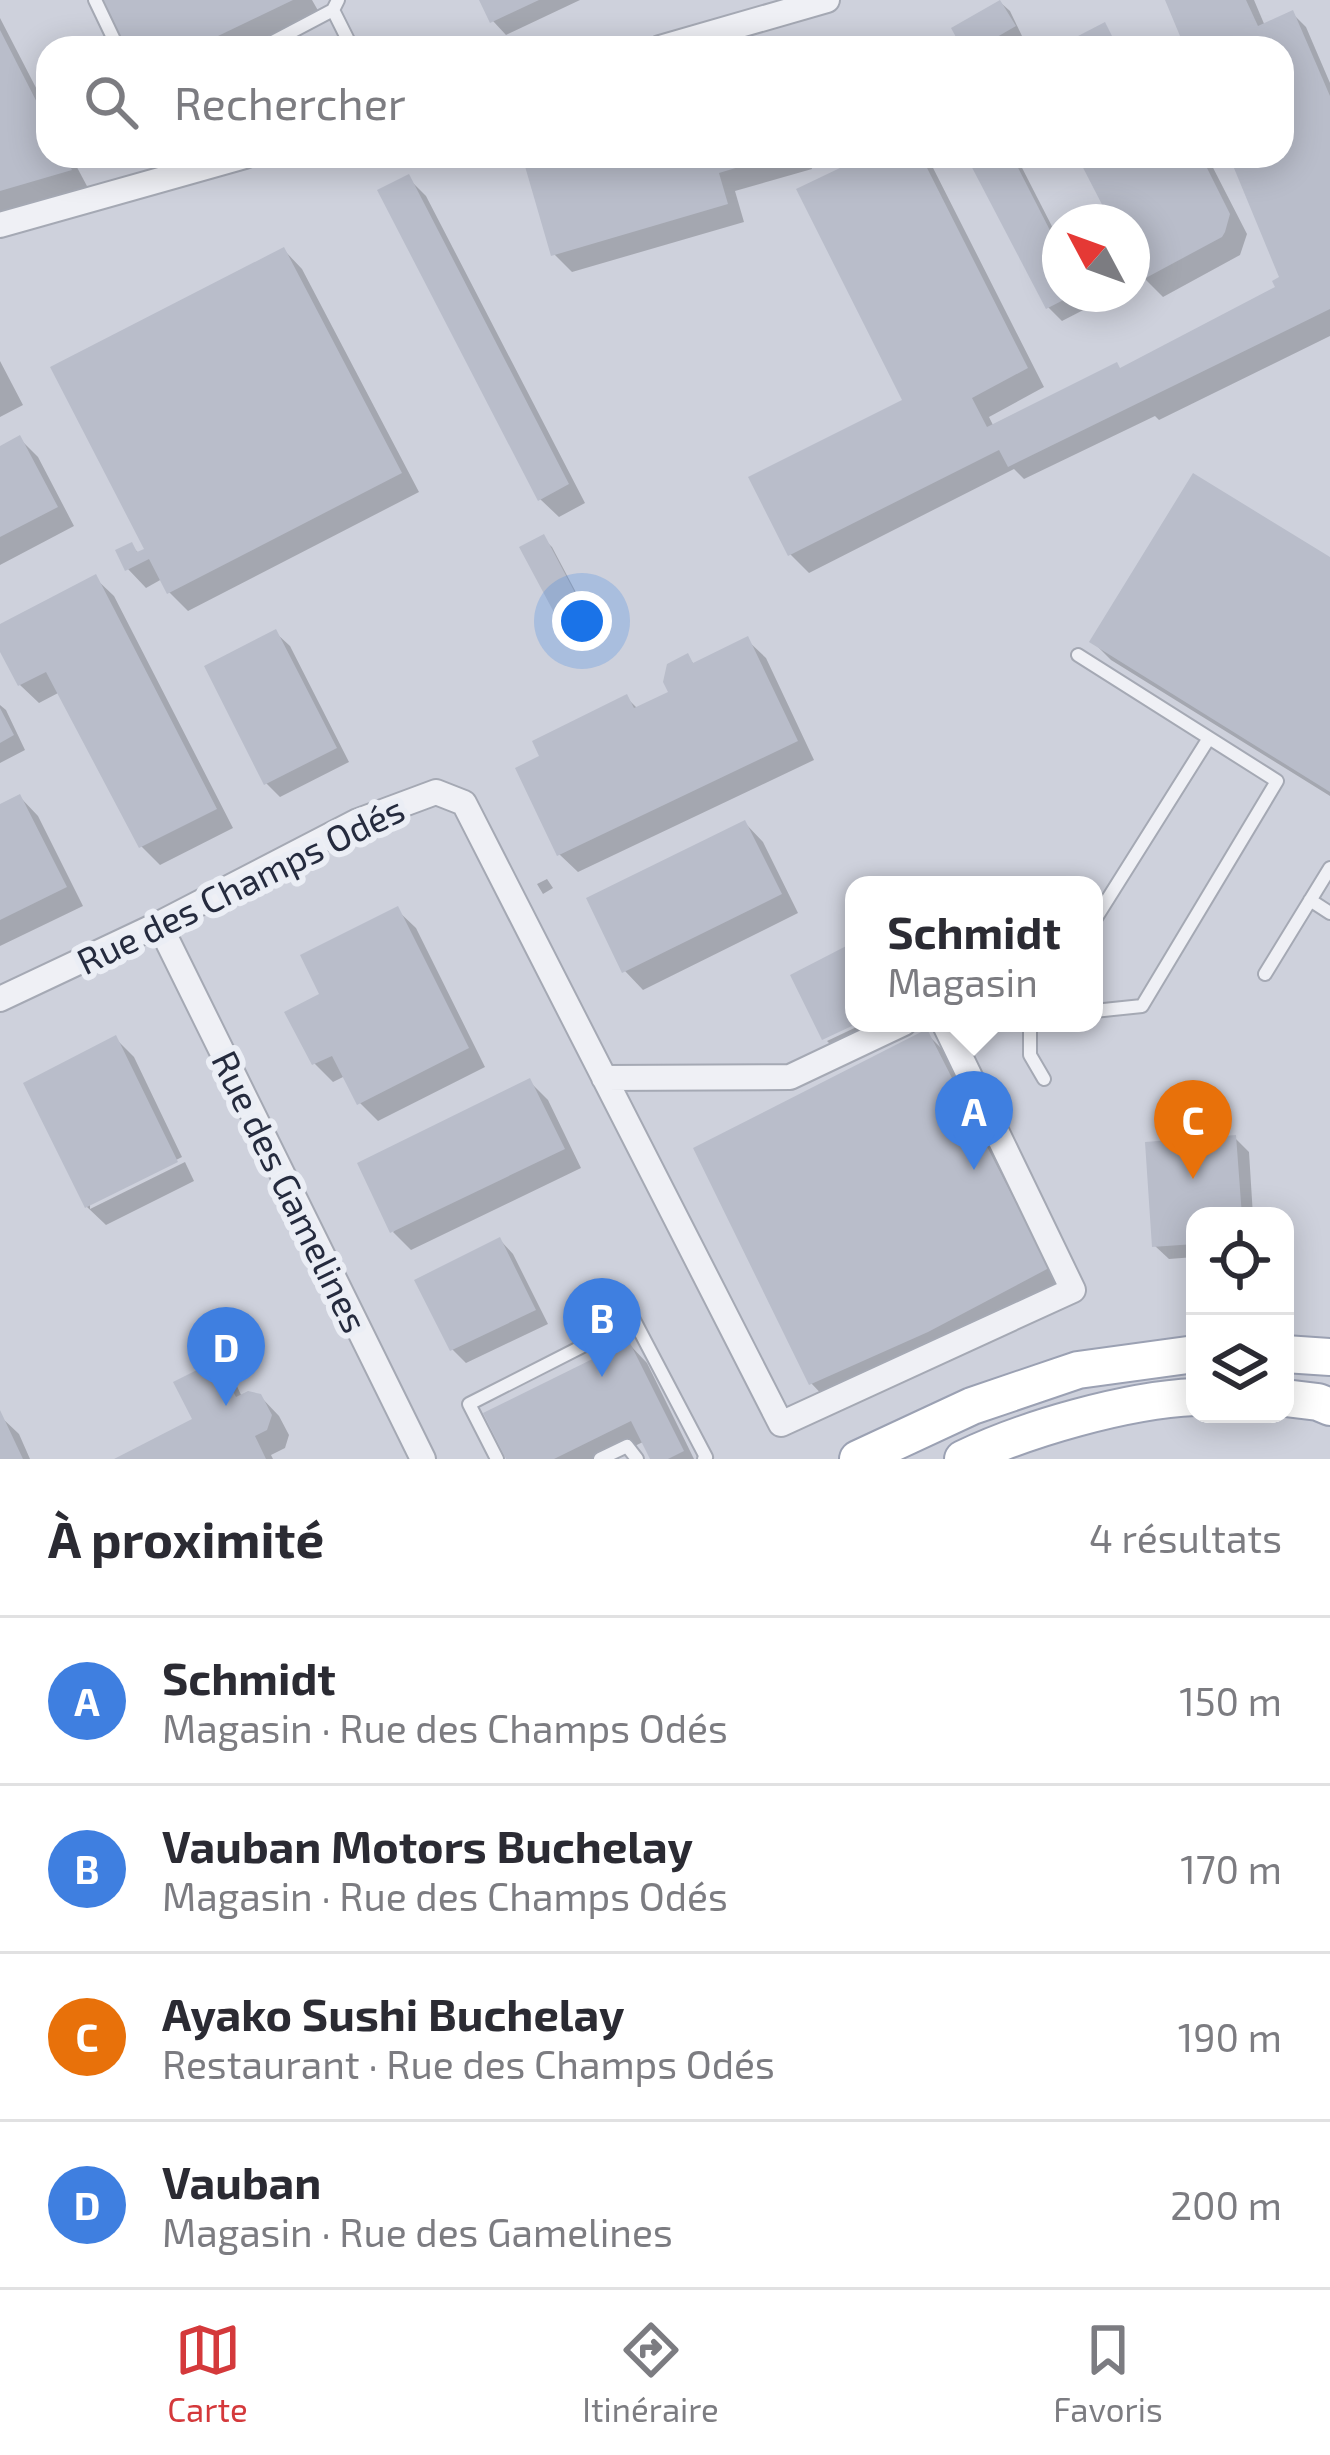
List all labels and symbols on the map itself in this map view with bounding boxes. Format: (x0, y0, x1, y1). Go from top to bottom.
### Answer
north arrow (1042, 204, 1150, 312)
your location (552, 591, 612, 651)
street label: Rue des Champs Odés (69, 786, 411, 982)
street label: Rue des Gamelines (204, 1043, 378, 1339)
pin: A (935, 1071, 1013, 1170)
pin: C (1154, 1080, 1232, 1179)
pin: B (563, 1278, 641, 1377)
pin: D (187, 1307, 265, 1406)

